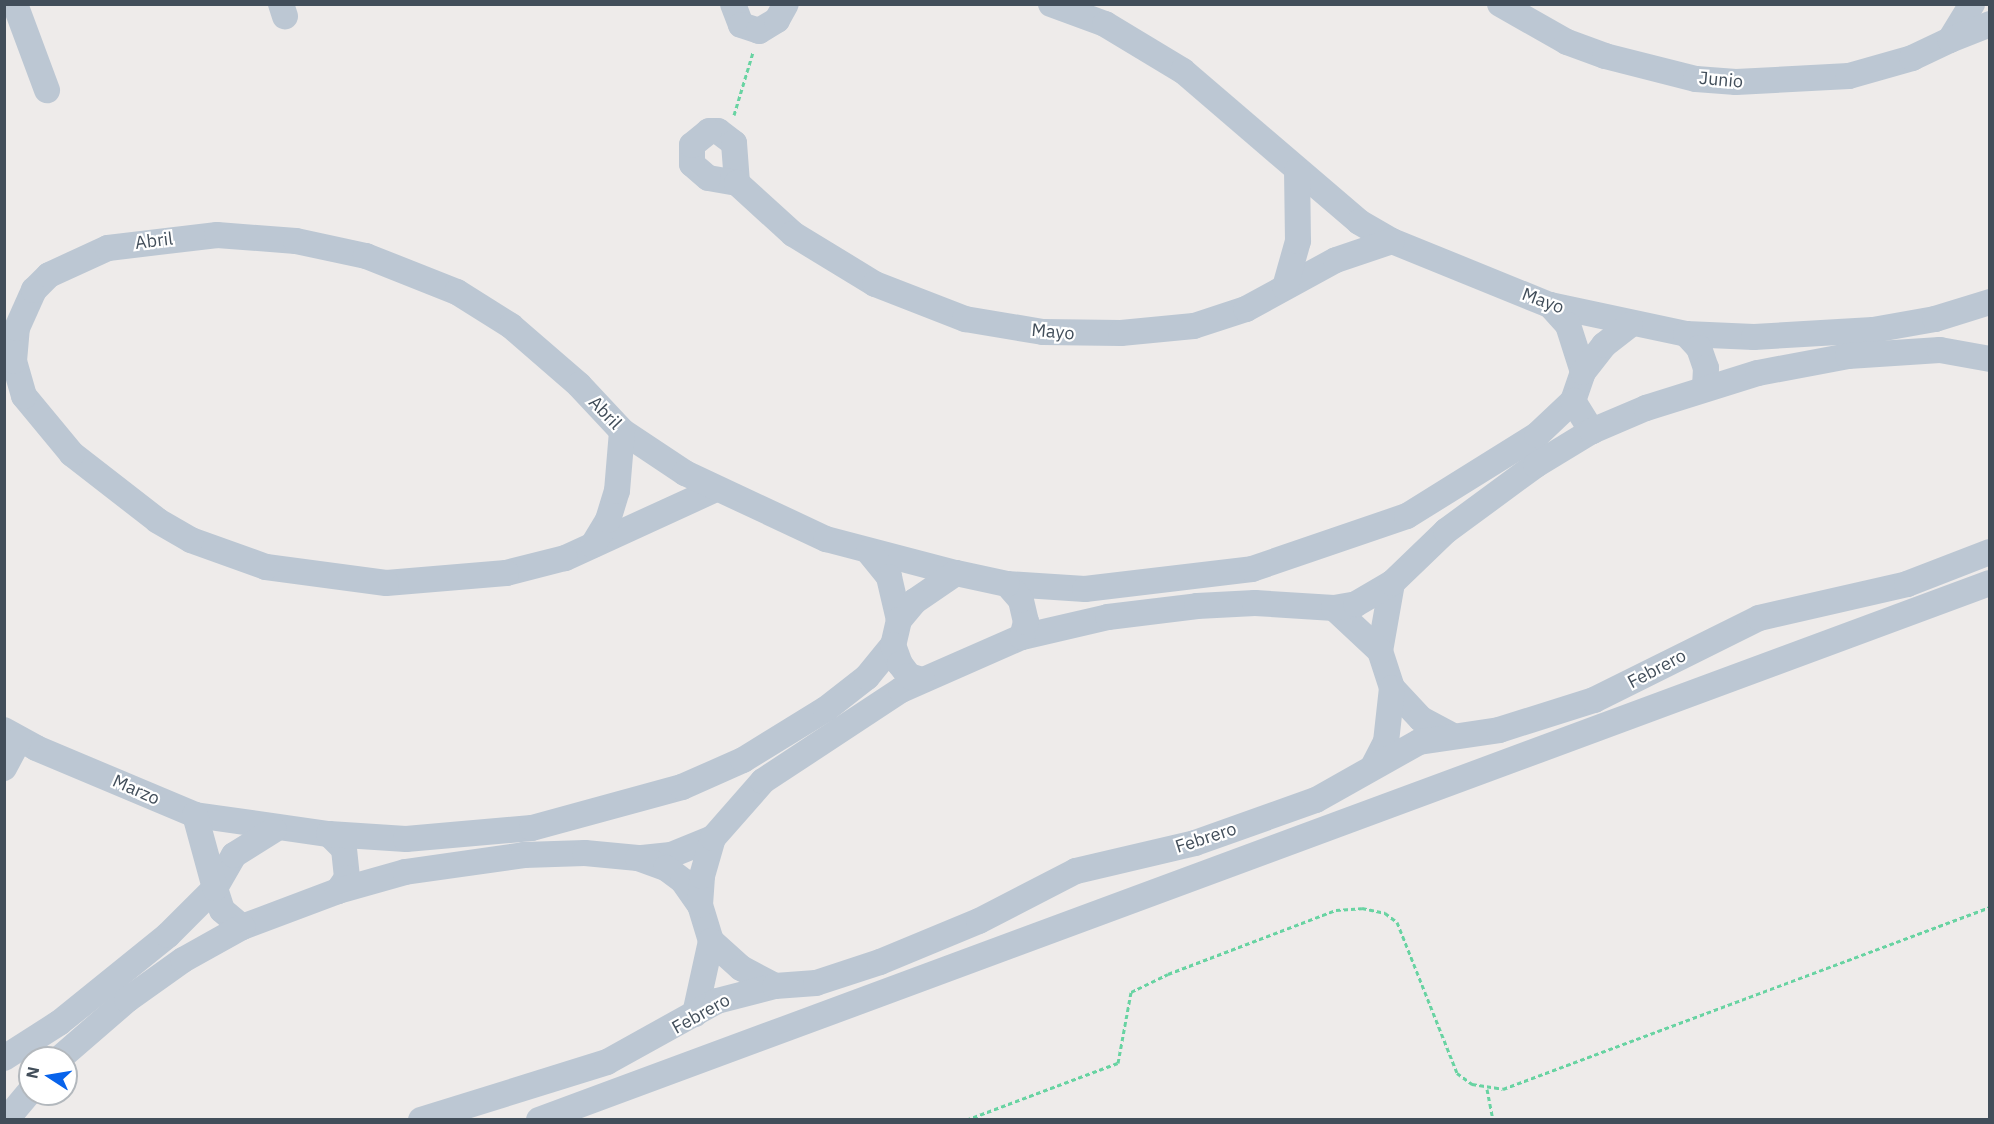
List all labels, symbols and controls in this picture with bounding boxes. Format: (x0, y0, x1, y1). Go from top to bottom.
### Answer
street label: Junio (1698, 67, 1744, 93)
street label: Abril (134, 228, 174, 254)
street label: Mayo (1519, 283, 1567, 319)
street label: Mayo (1031, 319, 1075, 345)
street label: Abril (584, 392, 626, 434)
street label: Febrero (1624, 645, 1690, 693)
street label: Marzo (109, 770, 163, 810)
street label: Febrero (1173, 818, 1239, 858)
street label: Febrero (668, 989, 734, 1039)
north arrow (18, 1046, 78, 1106)
text: N (21, 1065, 43, 1080)

